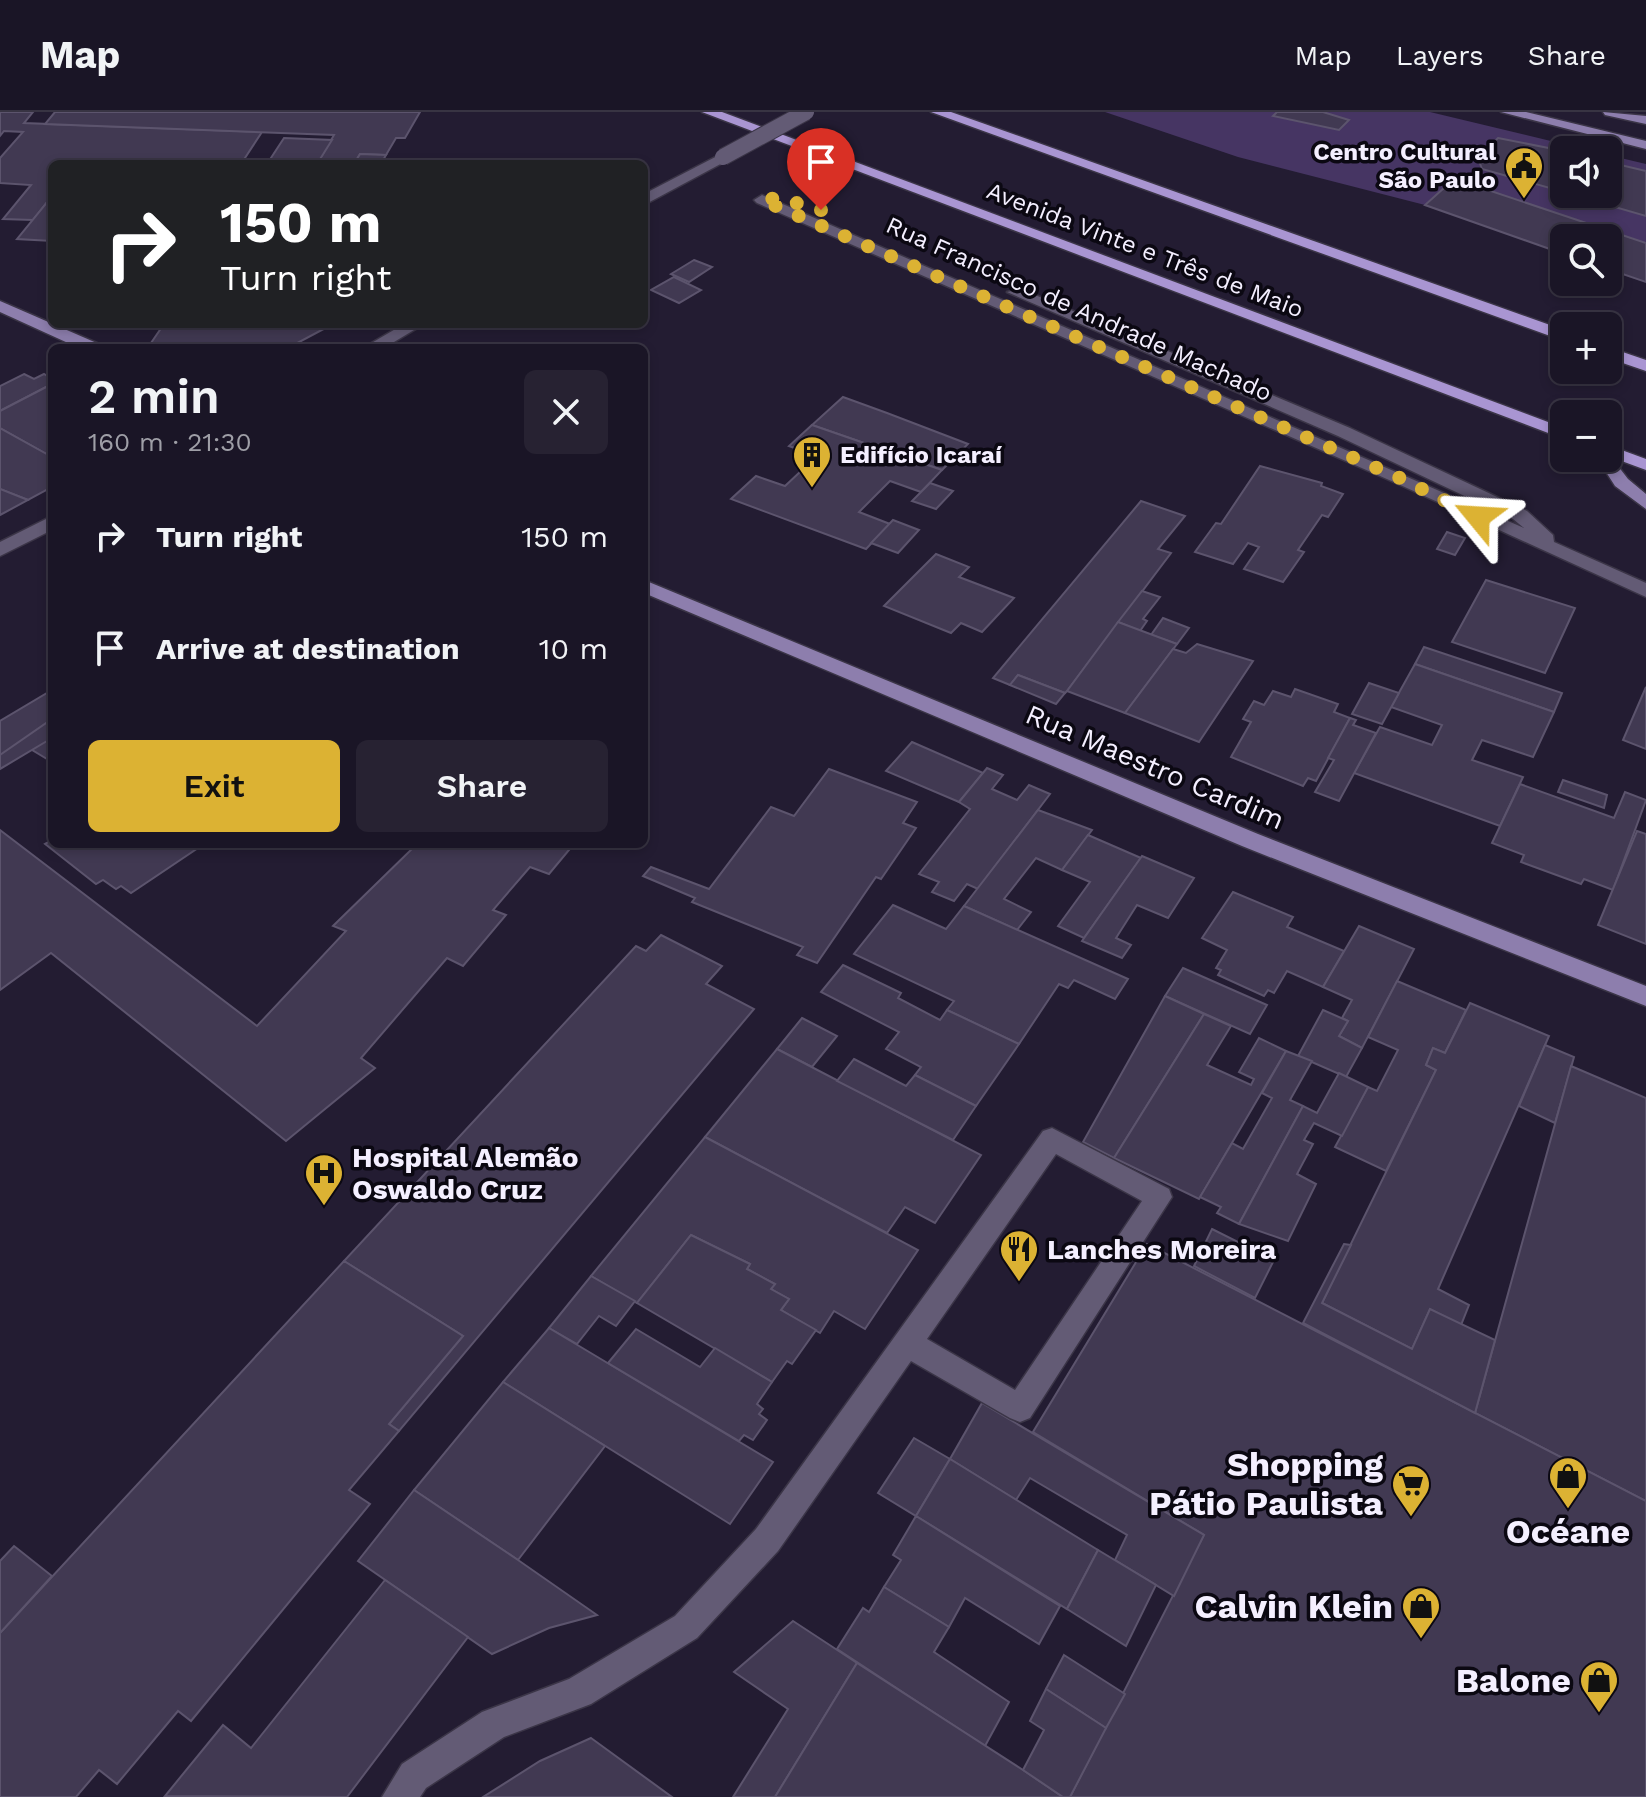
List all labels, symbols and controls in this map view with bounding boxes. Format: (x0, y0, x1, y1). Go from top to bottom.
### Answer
text: Map (40, 33, 120, 77)
text: Map (1295, 39, 1352, 72)
text: Layers (1396, 39, 1484, 72)
text: Share (1528, 39, 1606, 72)
pin (787, 128, 855, 210)
map controls (1550, 136, 1622, 472)
button: sound (1550, 136, 1622, 208)
place label: Centro Cultural São Paulo (1313, 138, 1496, 194)
icon: arrive (799, 140, 843, 184)
public building icon: Centro Cultural São Paulo (1503, 145, 1545, 200)
street label: Avenida Vinte e Três de Maio (983, 177, 1307, 323)
text: 150 m (220, 190, 382, 256)
icon: right (88, 192, 192, 296)
street label: Rua Francisco de Andrade Machado (882, 211, 1276, 407)
button: search (1550, 224, 1622, 296)
text: Turn right (220, 257, 391, 299)
button: + (1550, 312, 1622, 384)
text: 2 min (88, 368, 220, 425)
button: close (524, 370, 608, 454)
button: − (1550, 400, 1622, 472)
text: 160 m · 21:30 (88, 427, 252, 457)
building icon: Edifício Icaraí (791, 434, 833, 489)
place label: Edifício Icaraí (840, 441, 1003, 469)
position arrow (1436, 475, 1520, 559)
icon: right (88, 514, 132, 558)
text: Turn right (156, 519, 302, 554)
text: 150 m (521, 519, 608, 554)
icon: arrive (88, 626, 132, 670)
text: Arrive at destination (156, 631, 460, 666)
text: 10 m (539, 631, 608, 666)
street label: Rua Maestro Cardim (1021, 698, 1289, 836)
button: Exit (88, 740, 340, 832)
button: Share (356, 740, 608, 832)
place label: Hospital Alemão Oswaldo Cruz (352, 1141, 578, 1206)
hospital icon: Hospital Alemão Oswaldo Cruz (303, 1152, 345, 1207)
restaurant icon: Lanches Moreira (998, 1228, 1040, 1283)
place label: Lanches Moreira (1047, 1233, 1277, 1266)
place label: Shopping Pátio Paulista (1149, 1444, 1383, 1523)
shop icon: Océane (1547, 1455, 1589, 1510)
supermarket icon: Shopping Pátio Paulista (1390, 1463, 1432, 1518)
place label: Océane (1506, 1511, 1630, 1551)
shop icon: Calvin Klein (1400, 1585, 1442, 1640)
place label: Calvin Klein (1195, 1586, 1393, 1626)
shop icon: Balone (1578, 1659, 1620, 1714)
place label: Balone (1456, 1660, 1571, 1700)

